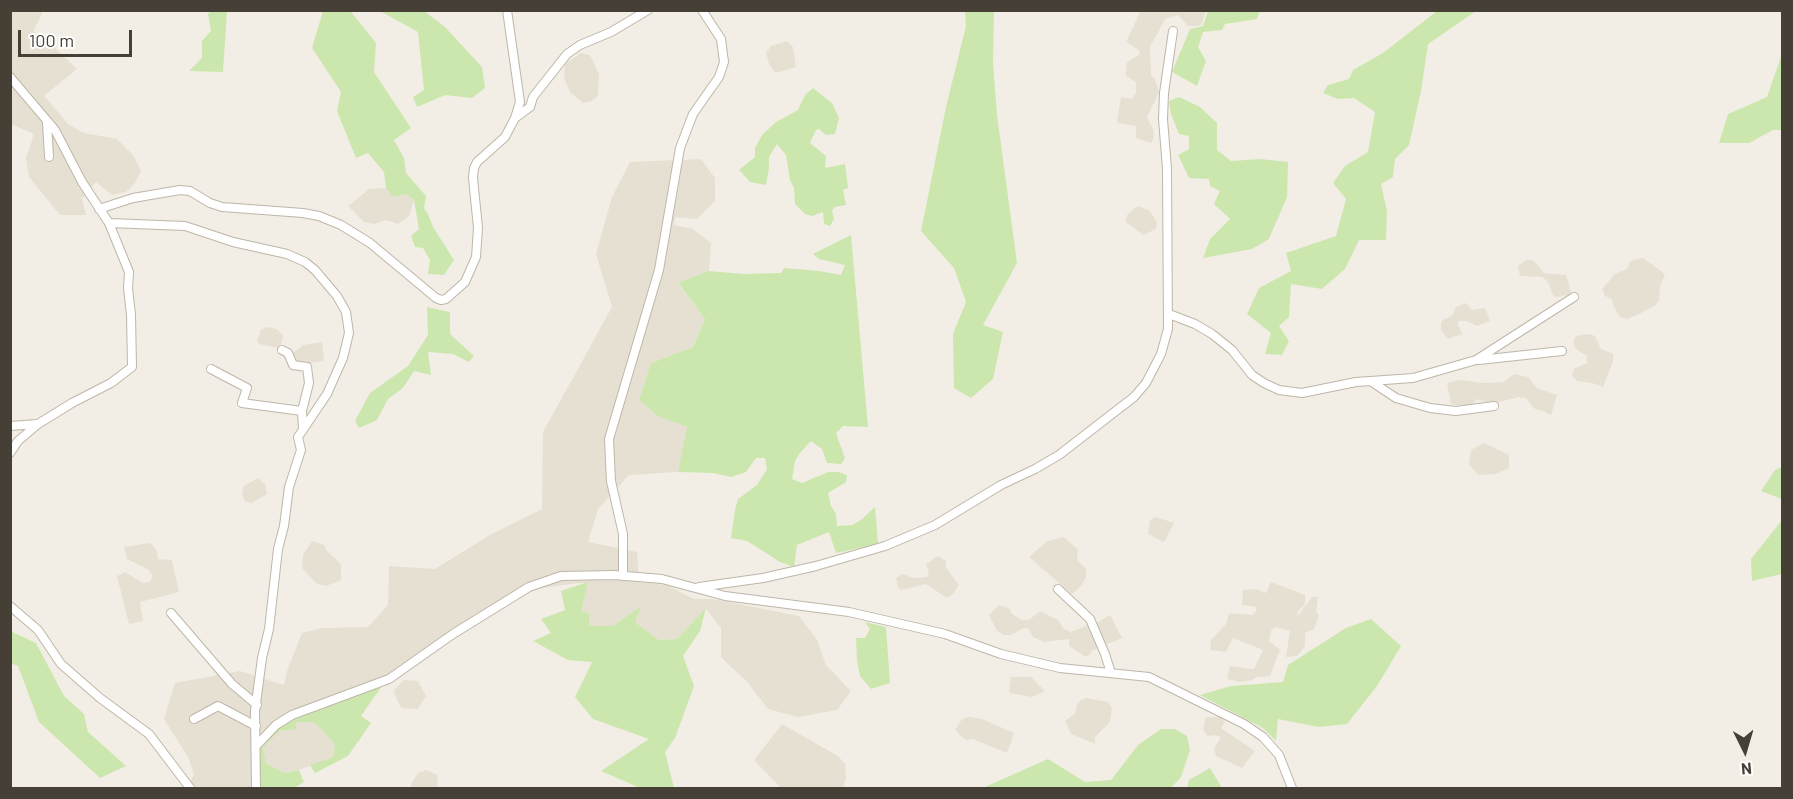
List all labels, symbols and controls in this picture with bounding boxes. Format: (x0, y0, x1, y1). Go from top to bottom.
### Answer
scale bar (21, 18, 135, 56)
text: 100 m (29, 29, 74, 51)
north arrow (1715, 721, 1775, 781)
text: N (1740, 760, 1753, 779)

